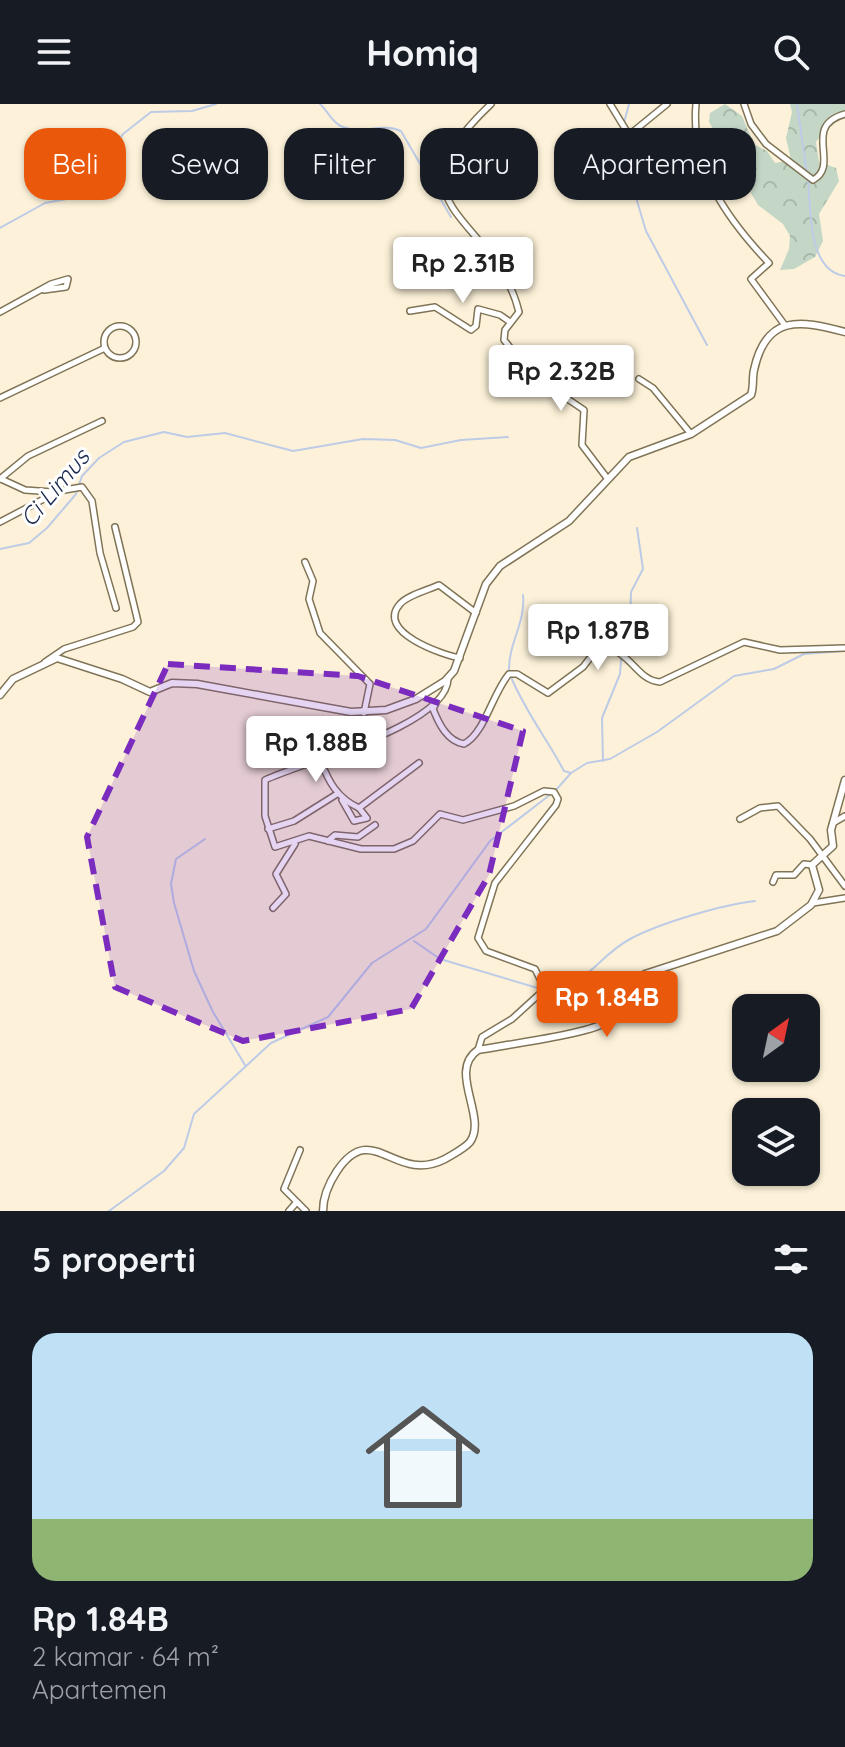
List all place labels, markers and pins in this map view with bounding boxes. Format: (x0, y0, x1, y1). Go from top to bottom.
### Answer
pin: Rp 2.31B (380, 237, 546, 305)
pin: Rp 2.32B (478, 345, 644, 413)
pin: Rp 1.87B (515, 604, 681, 672)
pin: Rp 1.88B (233, 716, 399, 784)
pin: Rp 1.84B (524, 971, 690, 1039)

